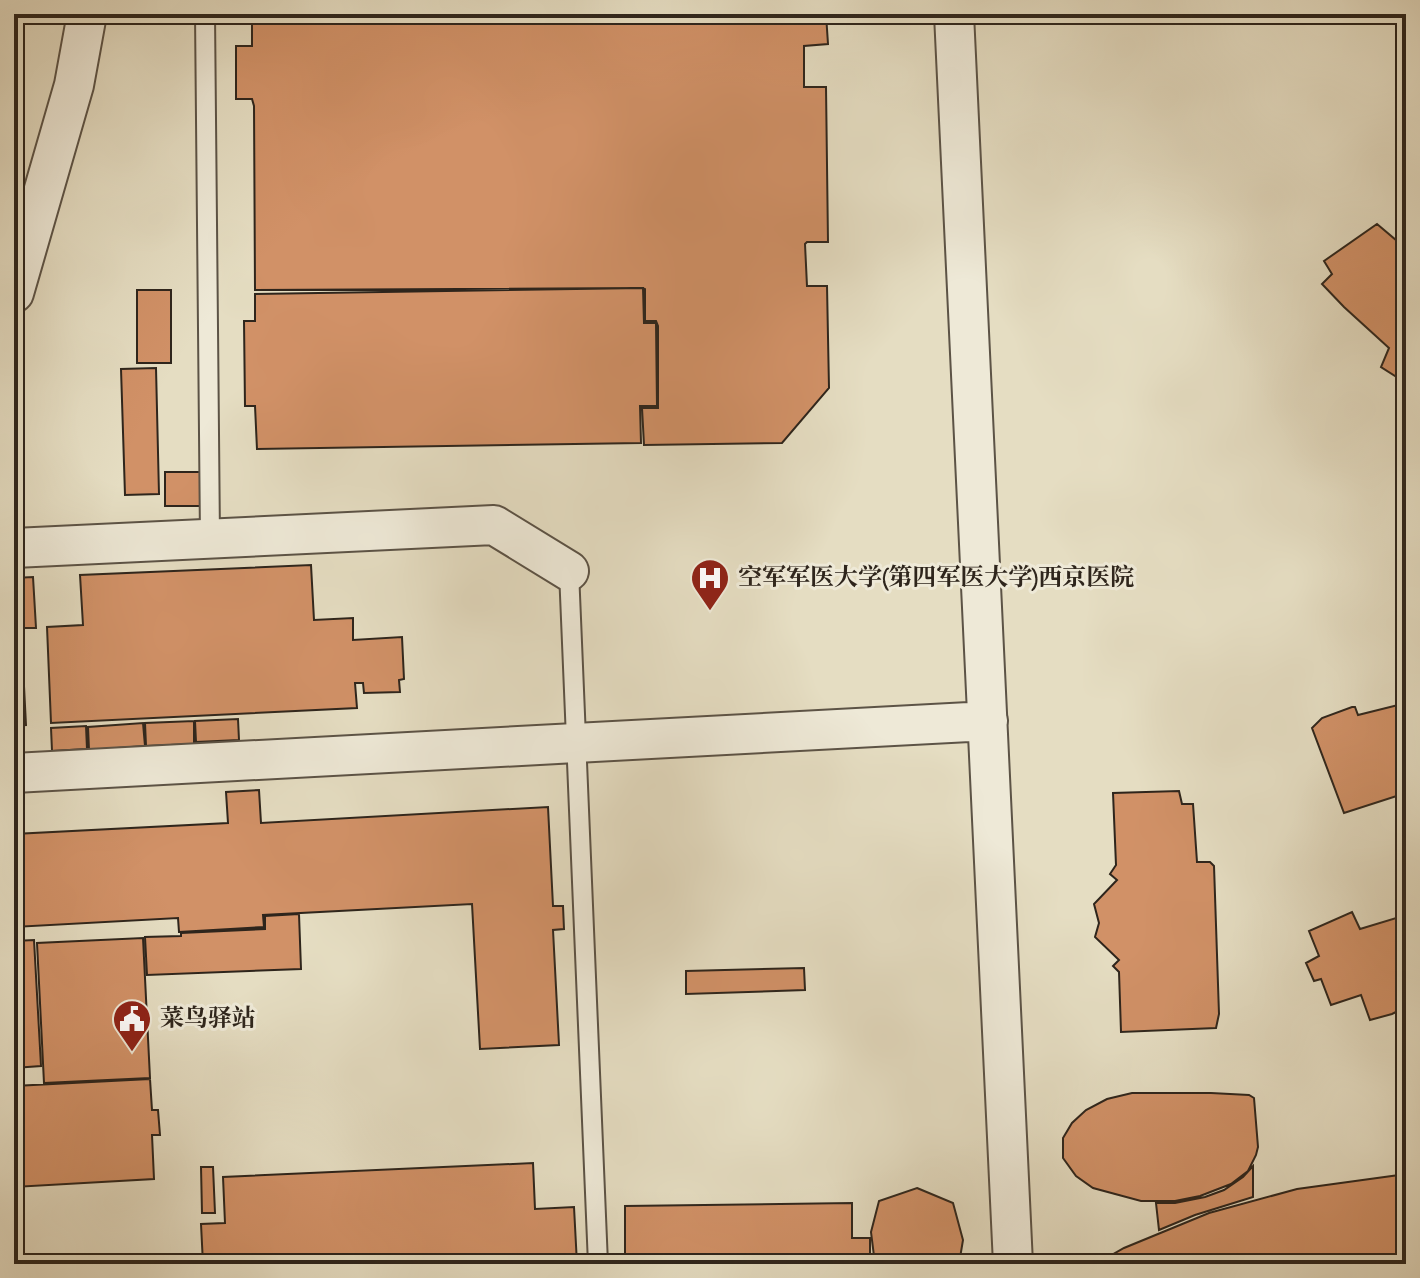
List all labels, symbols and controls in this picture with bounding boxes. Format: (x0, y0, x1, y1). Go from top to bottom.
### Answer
hospital icon: 空军军医大学(第四军医大学)西京医院 (689, 557, 731, 612)
place label: 空军军医大学(第四军医大学)西京医院 (738, 563, 1134, 594)
public building icon: 菜鸟驿站 (111, 998, 153, 1053)
place label: 菜鸟驿站 (160, 1004, 256, 1035)

